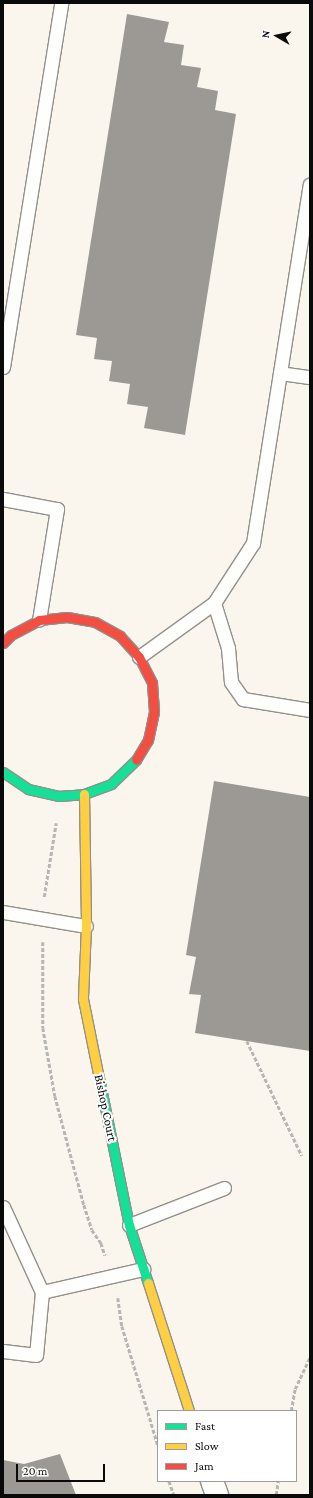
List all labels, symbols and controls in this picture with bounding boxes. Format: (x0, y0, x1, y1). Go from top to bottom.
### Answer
north arrow (257, 16, 297, 56)
text: N (259, 29, 272, 39)
street label: Bishop Court (90, 1073, 120, 1143)
legend (157, 1410, 297, 1482)
text: Fast (195, 1419, 215, 1433)
text: Slow (195, 1439, 219, 1453)
scale bar (18, 1456, 107, 1482)
text: Jam (195, 1459, 214, 1473)
text: 20 m (23, 1464, 47, 1478)

